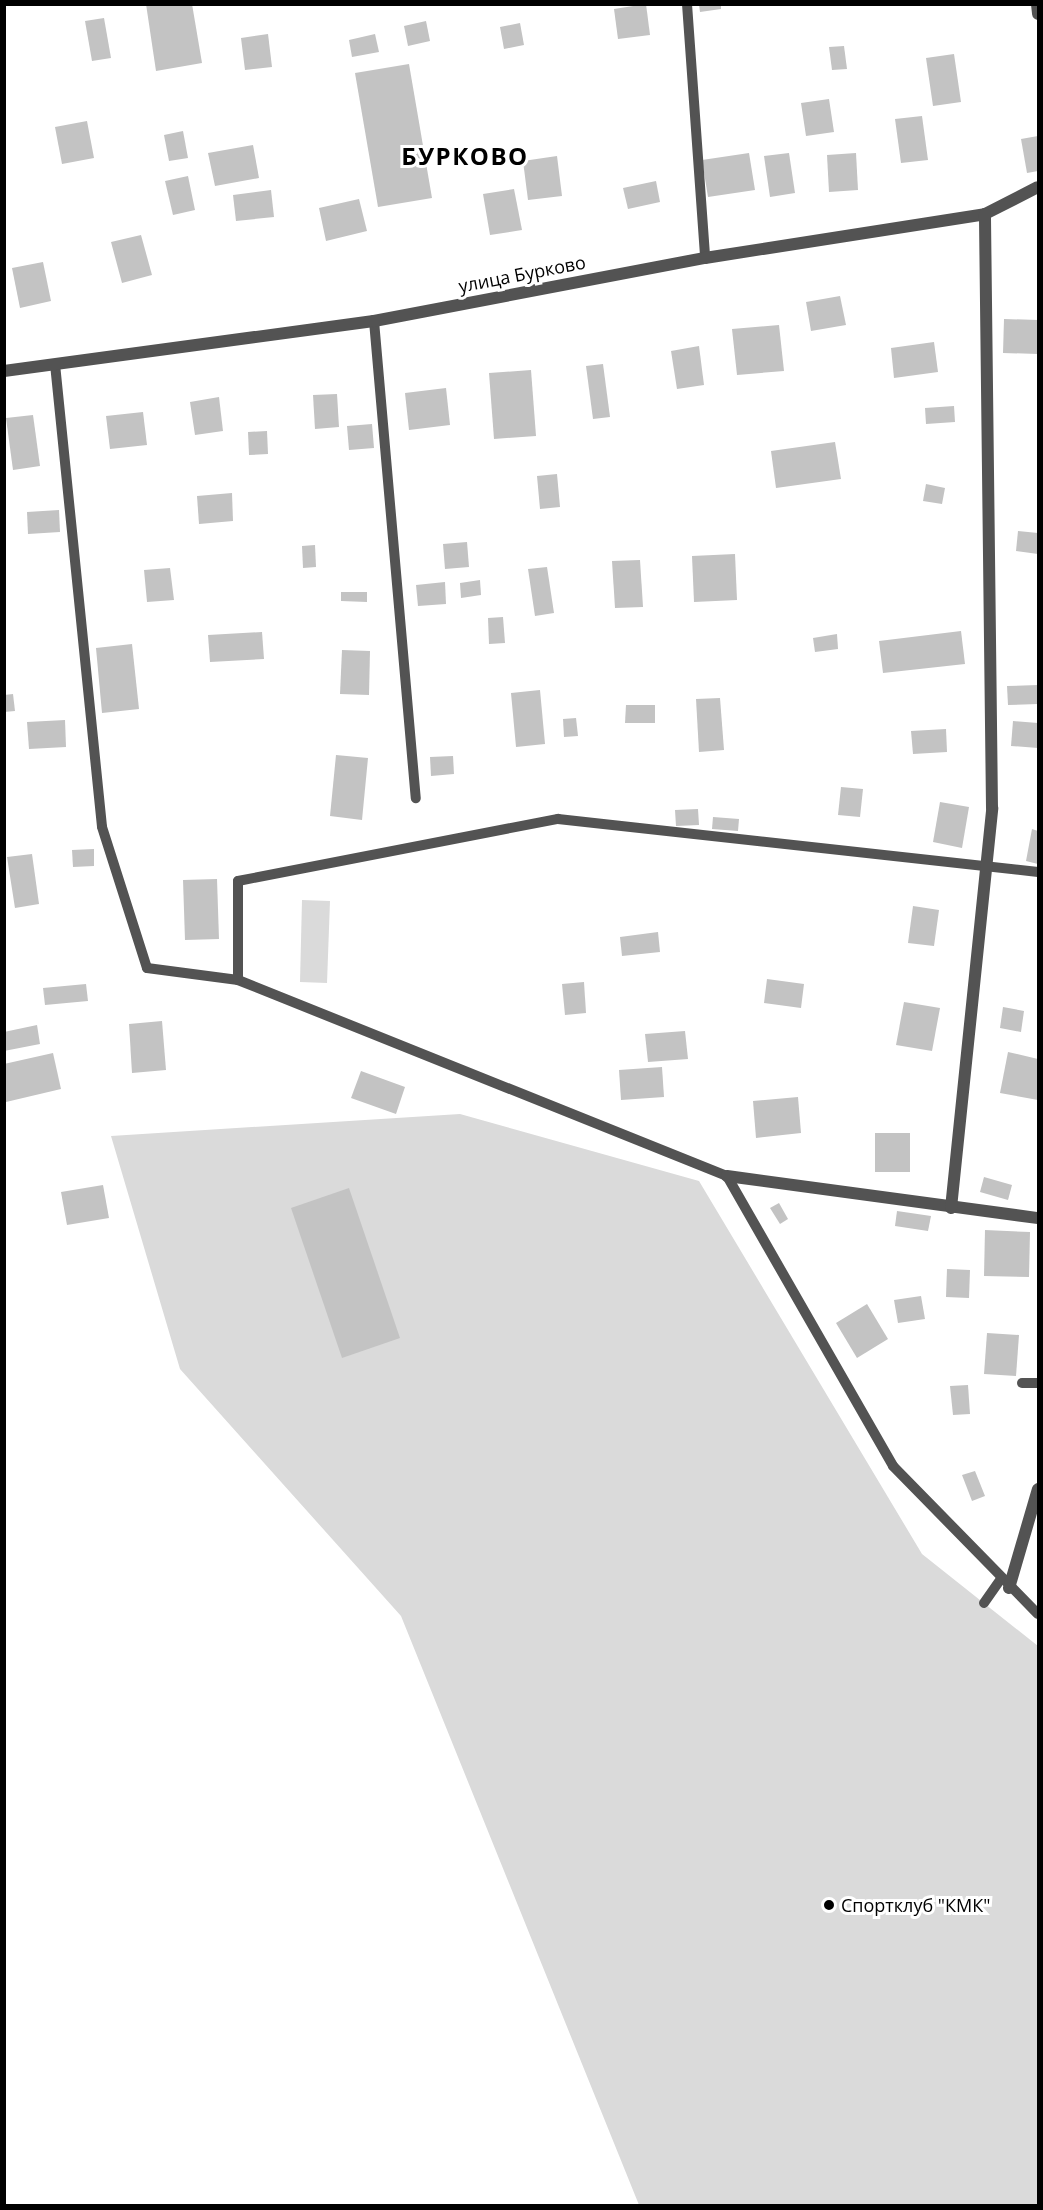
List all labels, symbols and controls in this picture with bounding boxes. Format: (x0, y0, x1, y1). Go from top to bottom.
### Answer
district label: БУРКОВО (401, 142, 529, 170)
street label: улица Бурково (457, 251, 587, 297)
place label: Спортклуб "КМК" (841, 1894, 990, 1916)
marker: Спортклуб "КМК" (822, 1898, 836, 1912)

